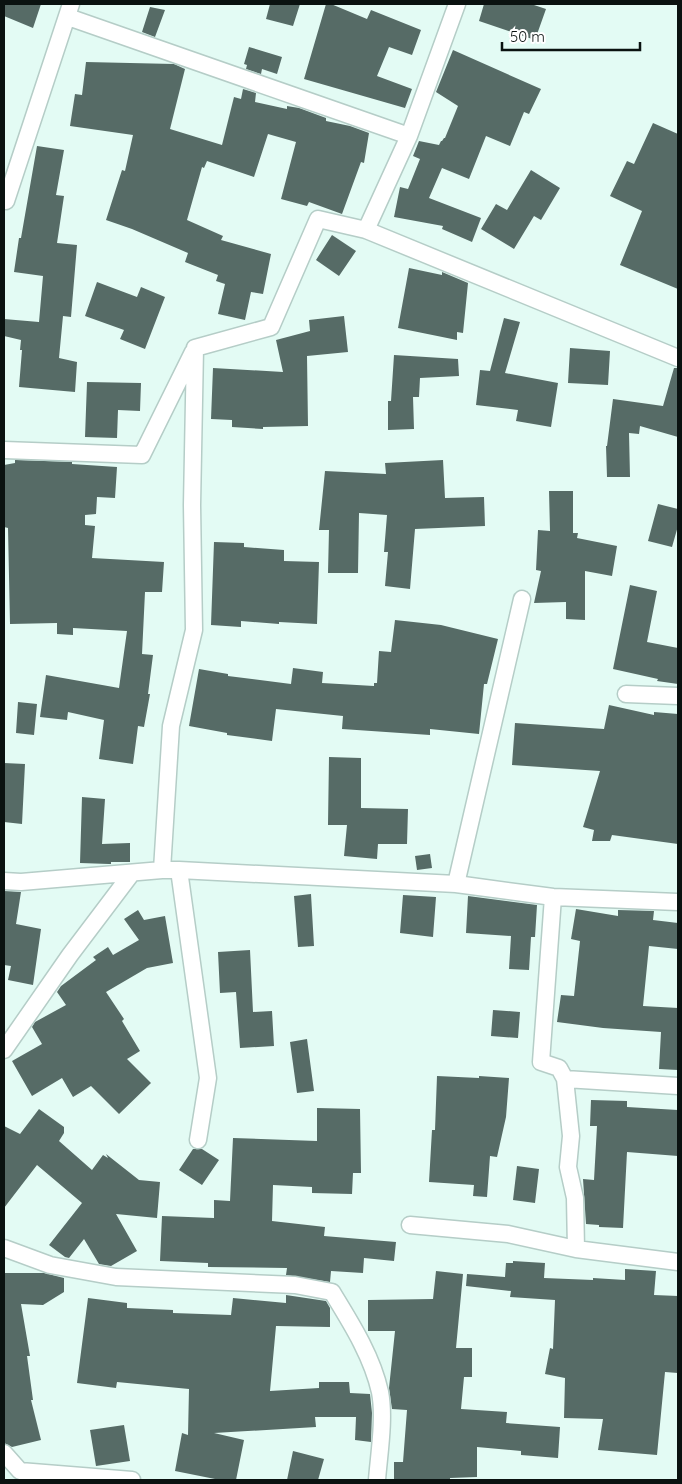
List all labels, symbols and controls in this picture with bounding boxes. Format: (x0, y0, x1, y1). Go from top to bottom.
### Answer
scale bar (502, 20, 640, 52)
text: 50 m (510, 27, 545, 46)

